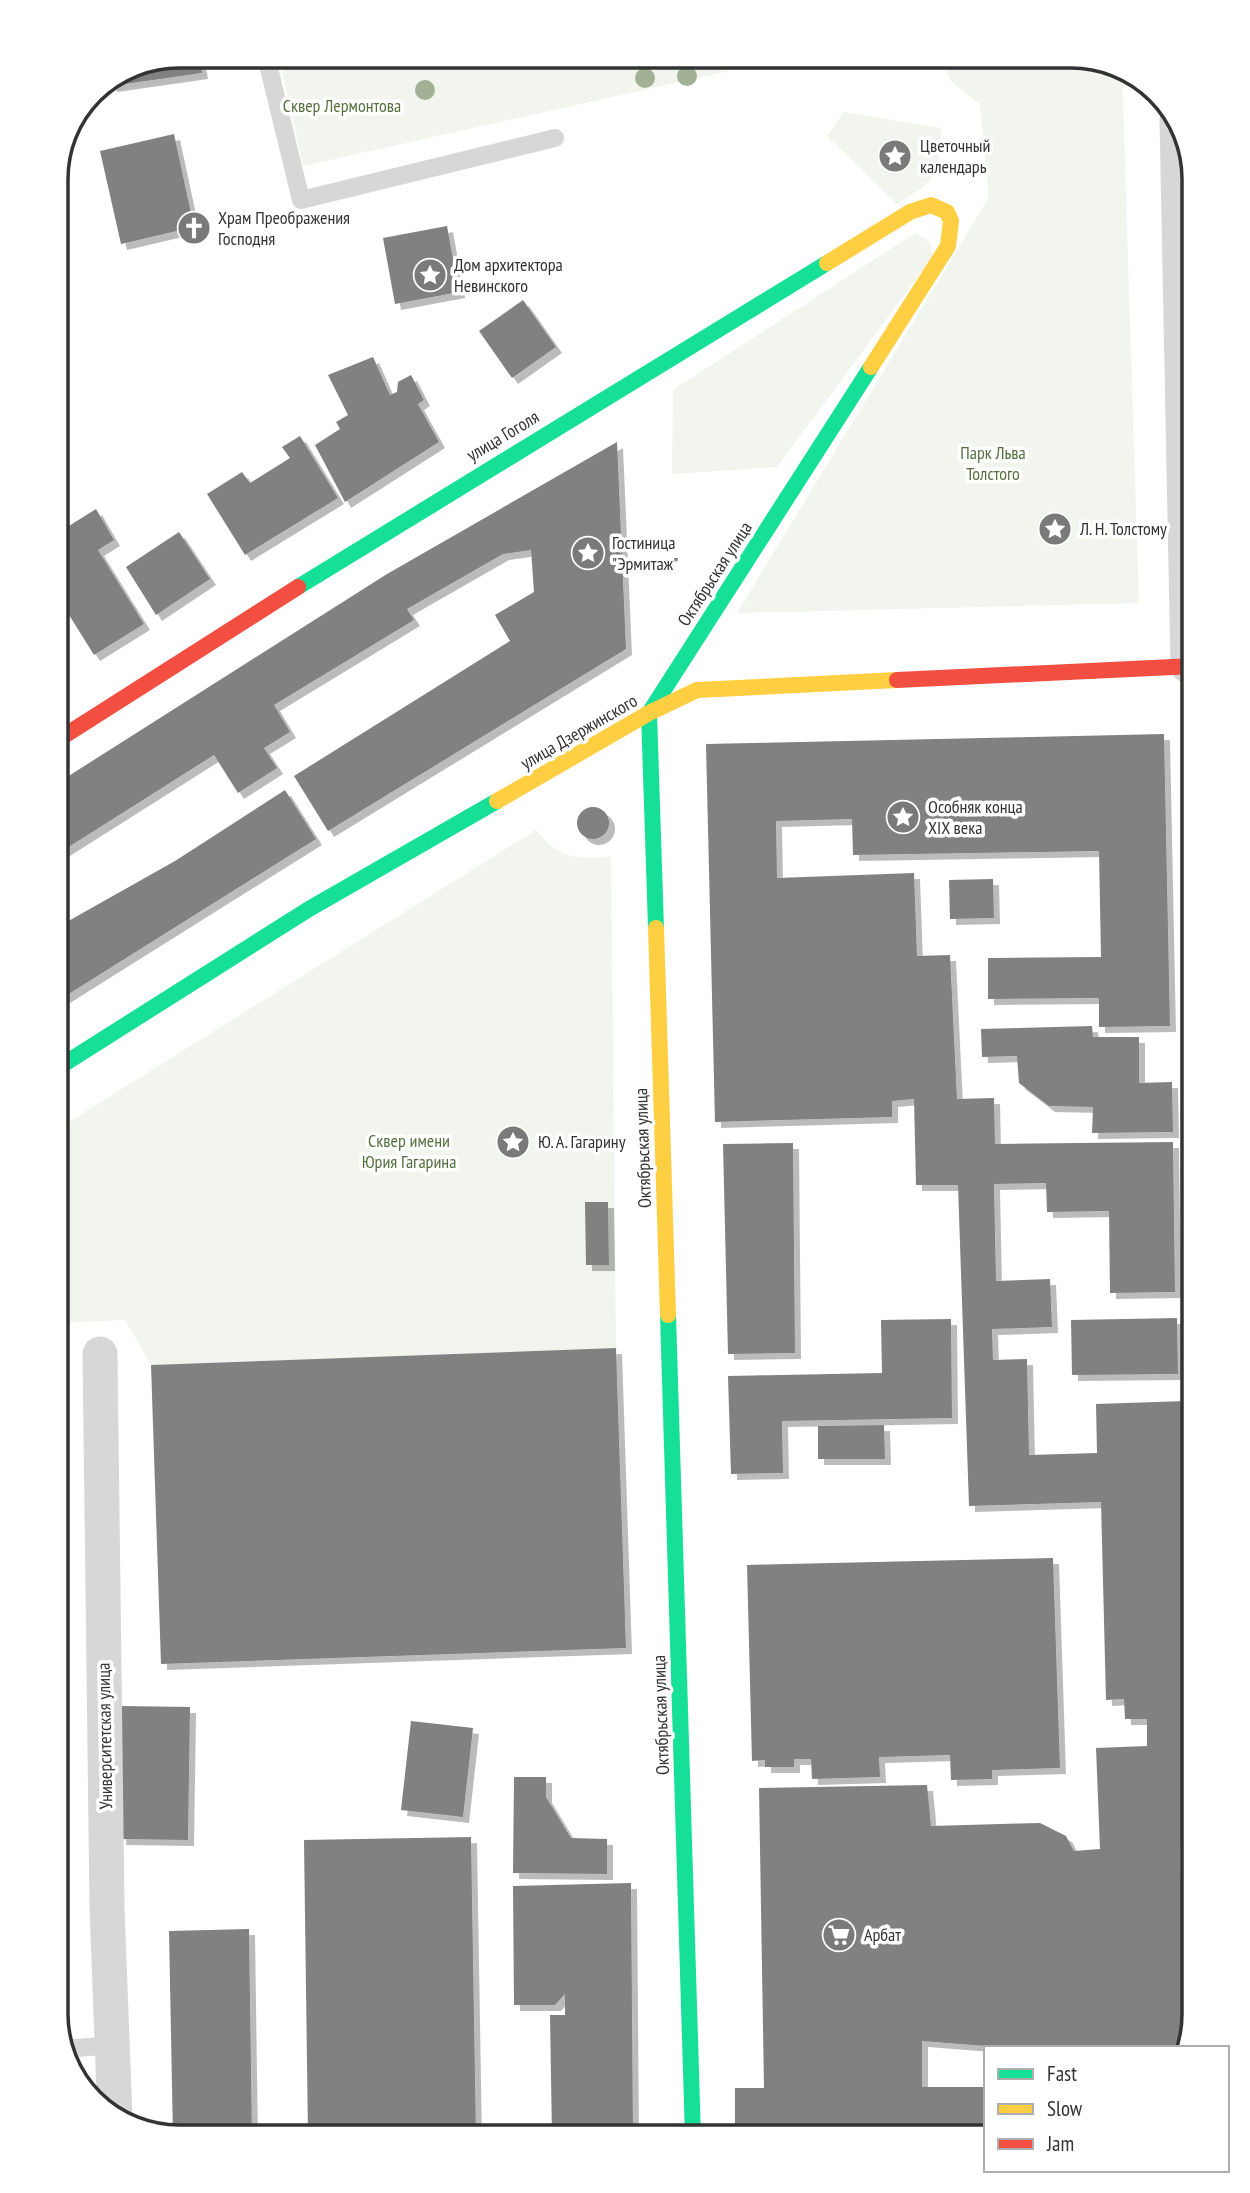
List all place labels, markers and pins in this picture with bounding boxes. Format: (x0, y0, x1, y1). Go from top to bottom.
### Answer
place label: Цветочный календарь (920, 134, 990, 178)
place icon: Цветочный календарь (876, 137, 914, 175)
place label: Храм Преображения Господня (218, 206, 350, 250)
church icon: Храм Преображения Господня (175, 209, 213, 247)
place label: Дом архитектора Невинского (454, 253, 563, 297)
place icon: Дом архитектора Невинского (411, 256, 449, 294)
place icon: Л. Н. Толстому (1036, 510, 1074, 548)
place label: Л. Н. Толстому (1079, 517, 1167, 540)
place label: Гостиница "Эрмитаж" (612, 531, 678, 575)
place icon: Гостиница "Эрмитаж" (569, 534, 607, 572)
place label: Особняк конца XIX века (928, 795, 1023, 839)
place icon: Особняк конца XIX века (884, 798, 922, 836)
place icon: Ю. А. Гагарину (494, 1123, 532, 1161)
place label: Ю. А. Гагарину (538, 1130, 626, 1153)
supermarket icon: Арбат (820, 1916, 858, 1954)
place label: Арбат (864, 1923, 901, 1946)

